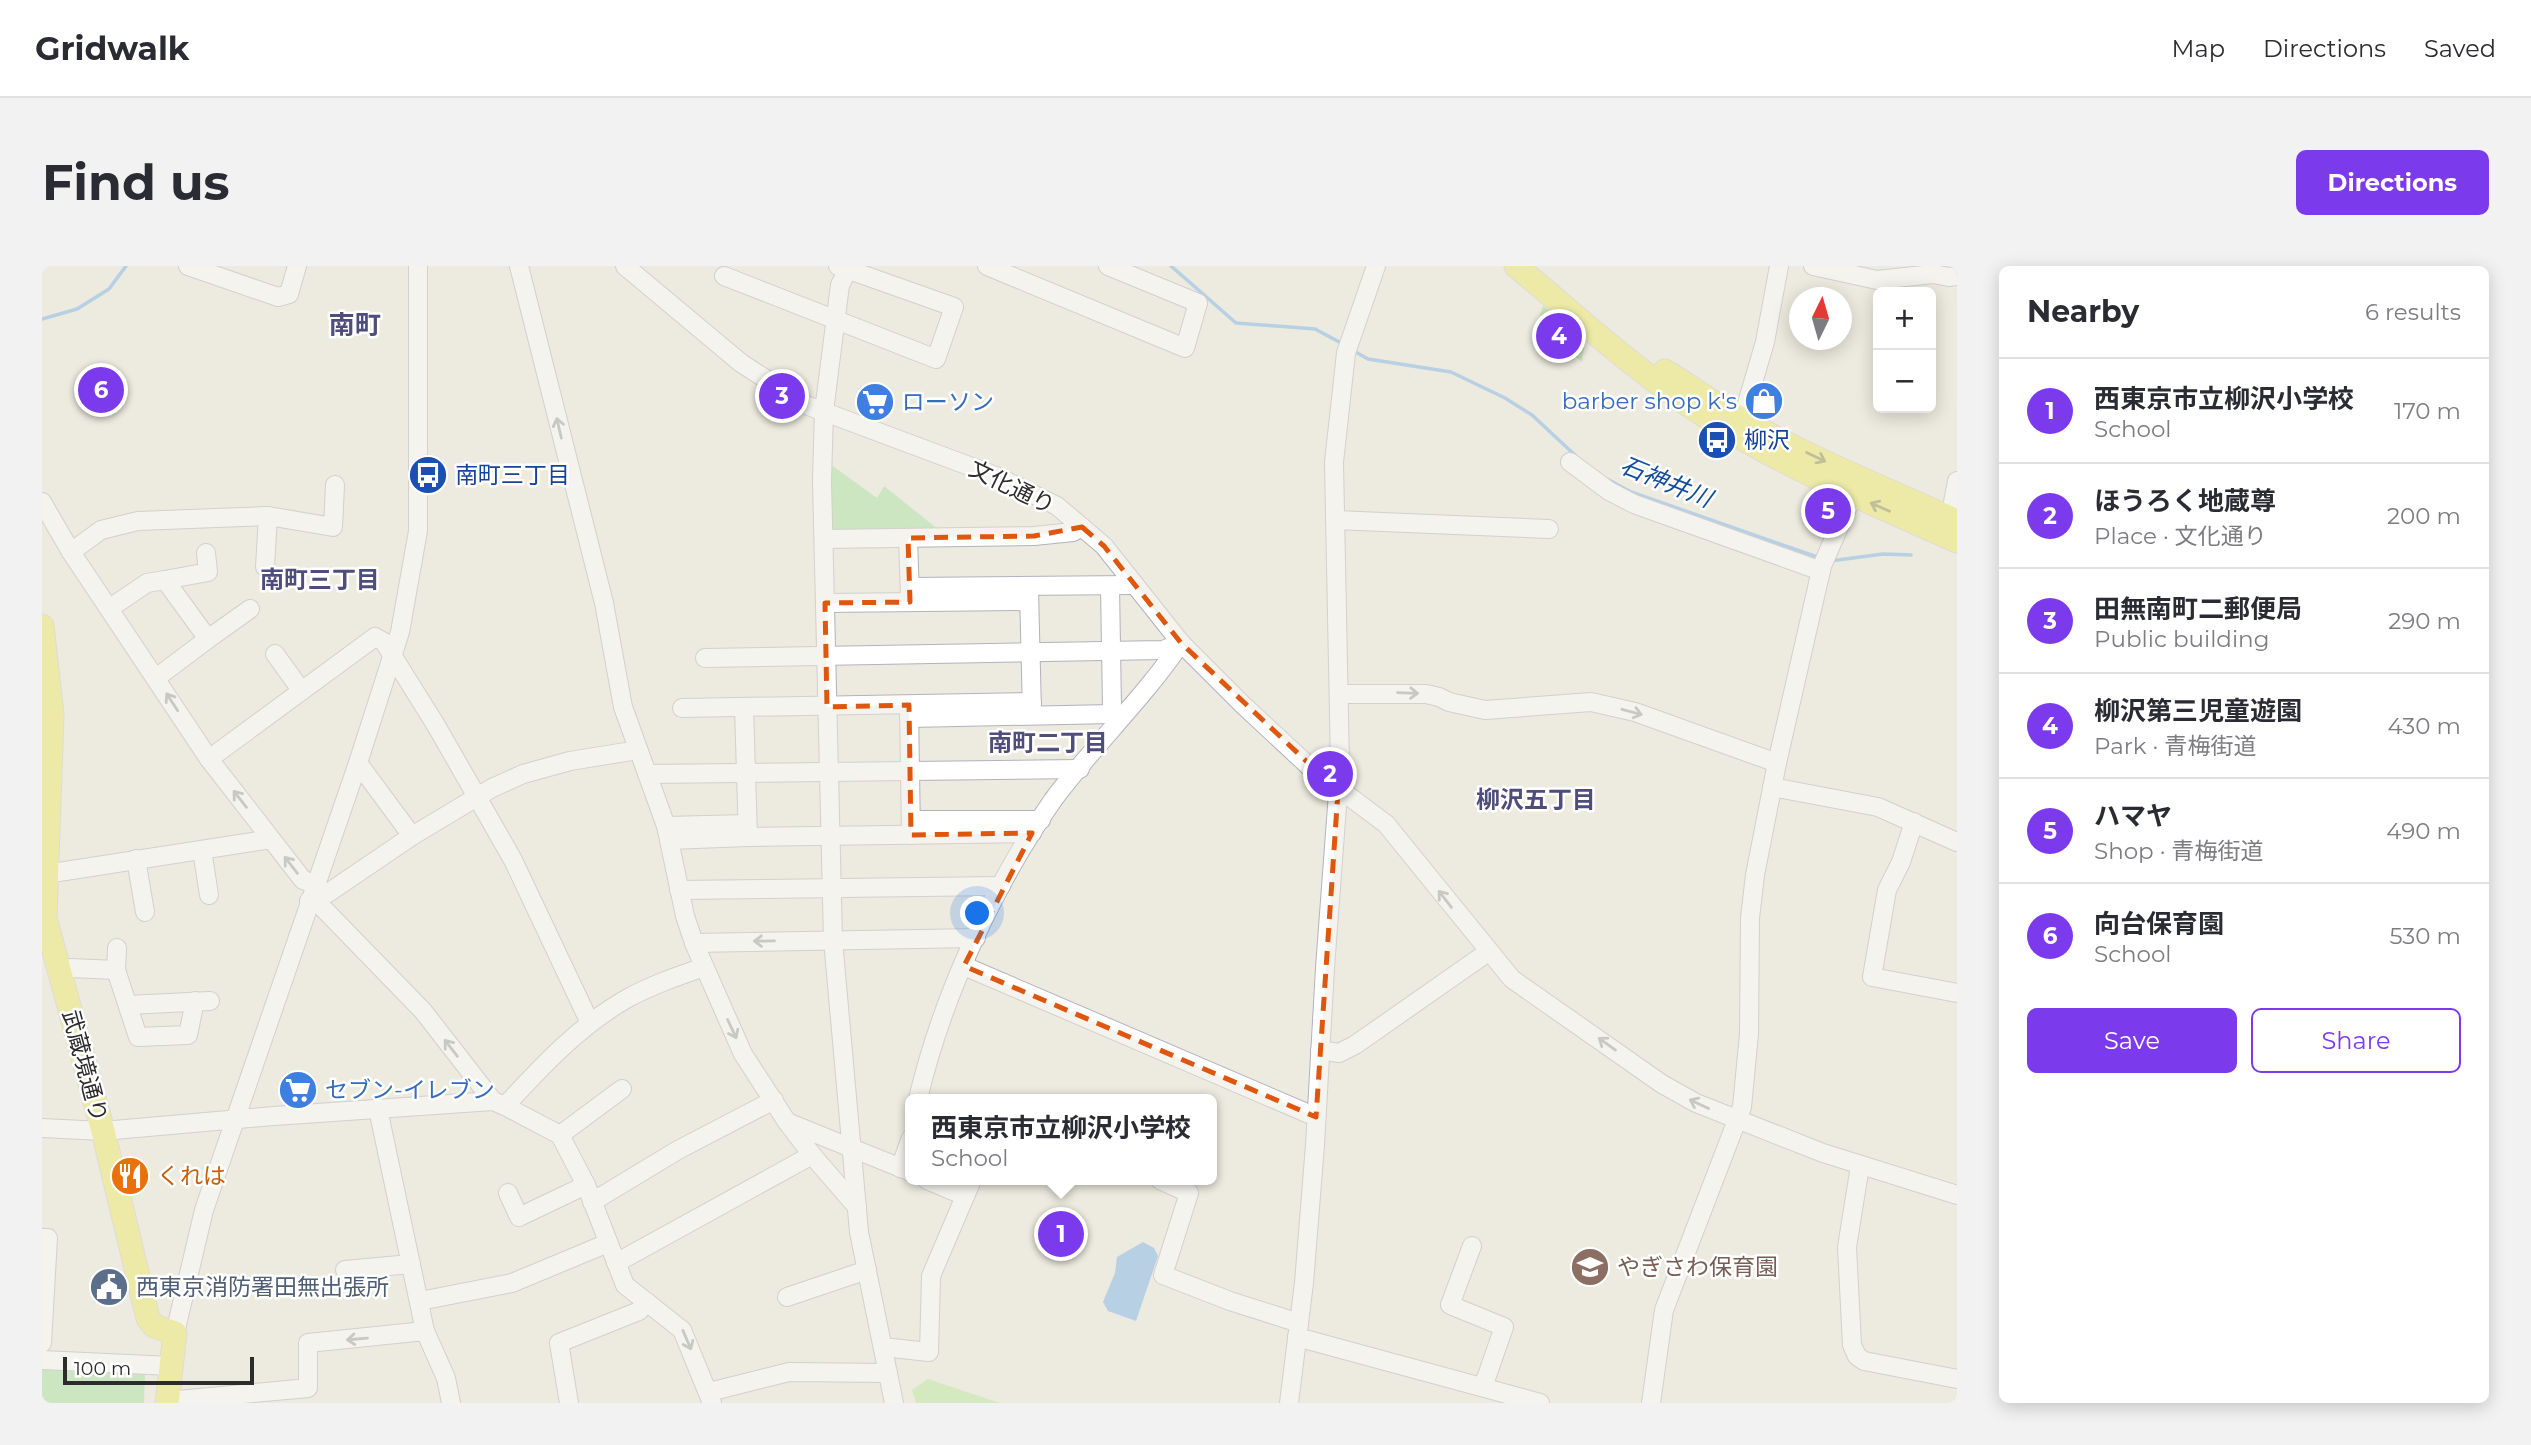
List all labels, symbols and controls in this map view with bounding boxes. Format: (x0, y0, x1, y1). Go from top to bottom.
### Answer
text: Gridwalk (35, 28, 189, 68)
text: Map (2172, 34, 2225, 63)
text: Directions (2263, 34, 2386, 63)
text: Saved (2424, 34, 2496, 63)
button: Directions (2296, 150, 2489, 215)
text: Find us (42, 153, 230, 212)
north arrow (1789, 287, 1852, 350)
map controls (1873, 287, 1936, 413)
button: + (1873, 287, 1936, 350)
text: Nearby (2027, 293, 2139, 330)
text: 6 results (2365, 298, 2461, 326)
district label: 南町 (329, 309, 381, 341)
pin: 4 (1536, 310, 1582, 362)
button: − (1873, 350, 1936, 413)
pin: 6 (78, 364, 124, 416)
pin: 3 (759, 370, 805, 422)
shop icon: barber shop k's (1743, 380, 1785, 422)
supermarket icon: ローソン (854, 381, 896, 423)
text: 西東京市立柳沢小学校 (2094, 383, 2354, 415)
place label: barber shop k's (1562, 387, 1737, 415)
place label: ローソン (902, 388, 994, 416)
text: 1 (2045, 397, 2055, 425)
text: 170 m (2394, 397, 2461, 425)
text: School (2094, 415, 2172, 443)
one-way arrow (552, 417, 565, 439)
bus stop icon: 柳沢 (1696, 419, 1738, 461)
place label: 柳沢 (1744, 426, 1790, 454)
water label: 石神井川 (1616, 450, 1719, 514)
one-way arrow (1805, 451, 1826, 464)
bus stop icon: 南町三丁目 (407, 454, 449, 496)
street label: 文化通り (965, 454, 1059, 520)
place label: 南町三丁目 (455, 461, 570, 489)
pin: 5 (1805, 485, 1851, 537)
text: ほうろく地蔵尊 (2094, 485, 2276, 517)
one-way arrow (1870, 500, 1891, 513)
text: 2 (2043, 502, 2057, 530)
text: 200 m (2387, 502, 2461, 530)
text: Place · 文化通り (2094, 522, 2267, 550)
district label: 南町三丁目 (260, 565, 380, 594)
text: 田無南町二郵便局 (2094, 593, 2302, 625)
text: 3 (2043, 607, 2057, 635)
text: 290 m (2388, 607, 2461, 635)
text: Public building (2094, 625, 2269, 653)
one-way arrow (1397, 686, 1420, 700)
one-way arrow (164, 693, 178, 713)
text: 柳沢第三児童遊園 (2094, 695, 2302, 727)
one-way arrow (1620, 706, 1642, 719)
text: 4 (2042, 712, 2058, 740)
text: 430 m (2388, 712, 2461, 740)
district label: 南町二丁目 (988, 728, 1108, 757)
text: Park · 青梅街道 (2094, 732, 2256, 760)
pin: 2 (1307, 748, 1353, 800)
district label: 柳沢五丁目 (1476, 785, 1596, 814)
one-way arrow (233, 791, 248, 809)
text: ハマヤ (2094, 800, 2172, 832)
text: 5 (2043, 817, 2057, 845)
text: 490 m (2386, 817, 2461, 845)
text: Shop · 青梅街道 (2094, 837, 2264, 865)
one-way arrow (284, 856, 299, 874)
one-way arrow (1438, 890, 1453, 908)
your location (960, 896, 994, 930)
text: 向台保育園 (2094, 908, 2224, 940)
text: 6 (2043, 922, 2057, 950)
text: 530 m (2389, 922, 2461, 950)
one-way arrow (753, 935, 776, 948)
text: School (2094, 940, 2172, 968)
street label: 武蔵境通り (57, 1007, 113, 1125)
button: Save (2027, 1008, 2237, 1073)
button: Share (2251, 1008, 2461, 1073)
one-way arrow (726, 1018, 739, 1039)
one-way arrow (1598, 1037, 1617, 1051)
one-way arrow (444, 1039, 459, 1057)
supermarket icon: セブン-イレブン (277, 1069, 319, 1111)
place label: セブン-イレブン (325, 1076, 495, 1104)
popup (905, 1094, 1217, 1185)
one-way arrow (1689, 1097, 1710, 1110)
text: 西東京市立柳沢小学校 (931, 1112, 1191, 1144)
text: School (931, 1144, 1008, 1172)
restaurant icon: くれは (109, 1155, 151, 1197)
place label: くれは (157, 1162, 226, 1190)
pin: 1 (1038, 1208, 1084, 1260)
school or university icon: やぎさわ保育園 (1569, 1246, 1611, 1288)
place label: やぎさわ保育園 (1617, 1253, 1778, 1281)
public building icon: 西東京消防署田無出張所 (88, 1266, 130, 1308)
place label: 西東京消防署田無出張所 (136, 1273, 389, 1301)
one-way arrow (681, 1329, 694, 1351)
one-way arrow (347, 1333, 369, 1346)
scale bar (63, 1354, 254, 1386)
text: 100 m (74, 1357, 131, 1380)

